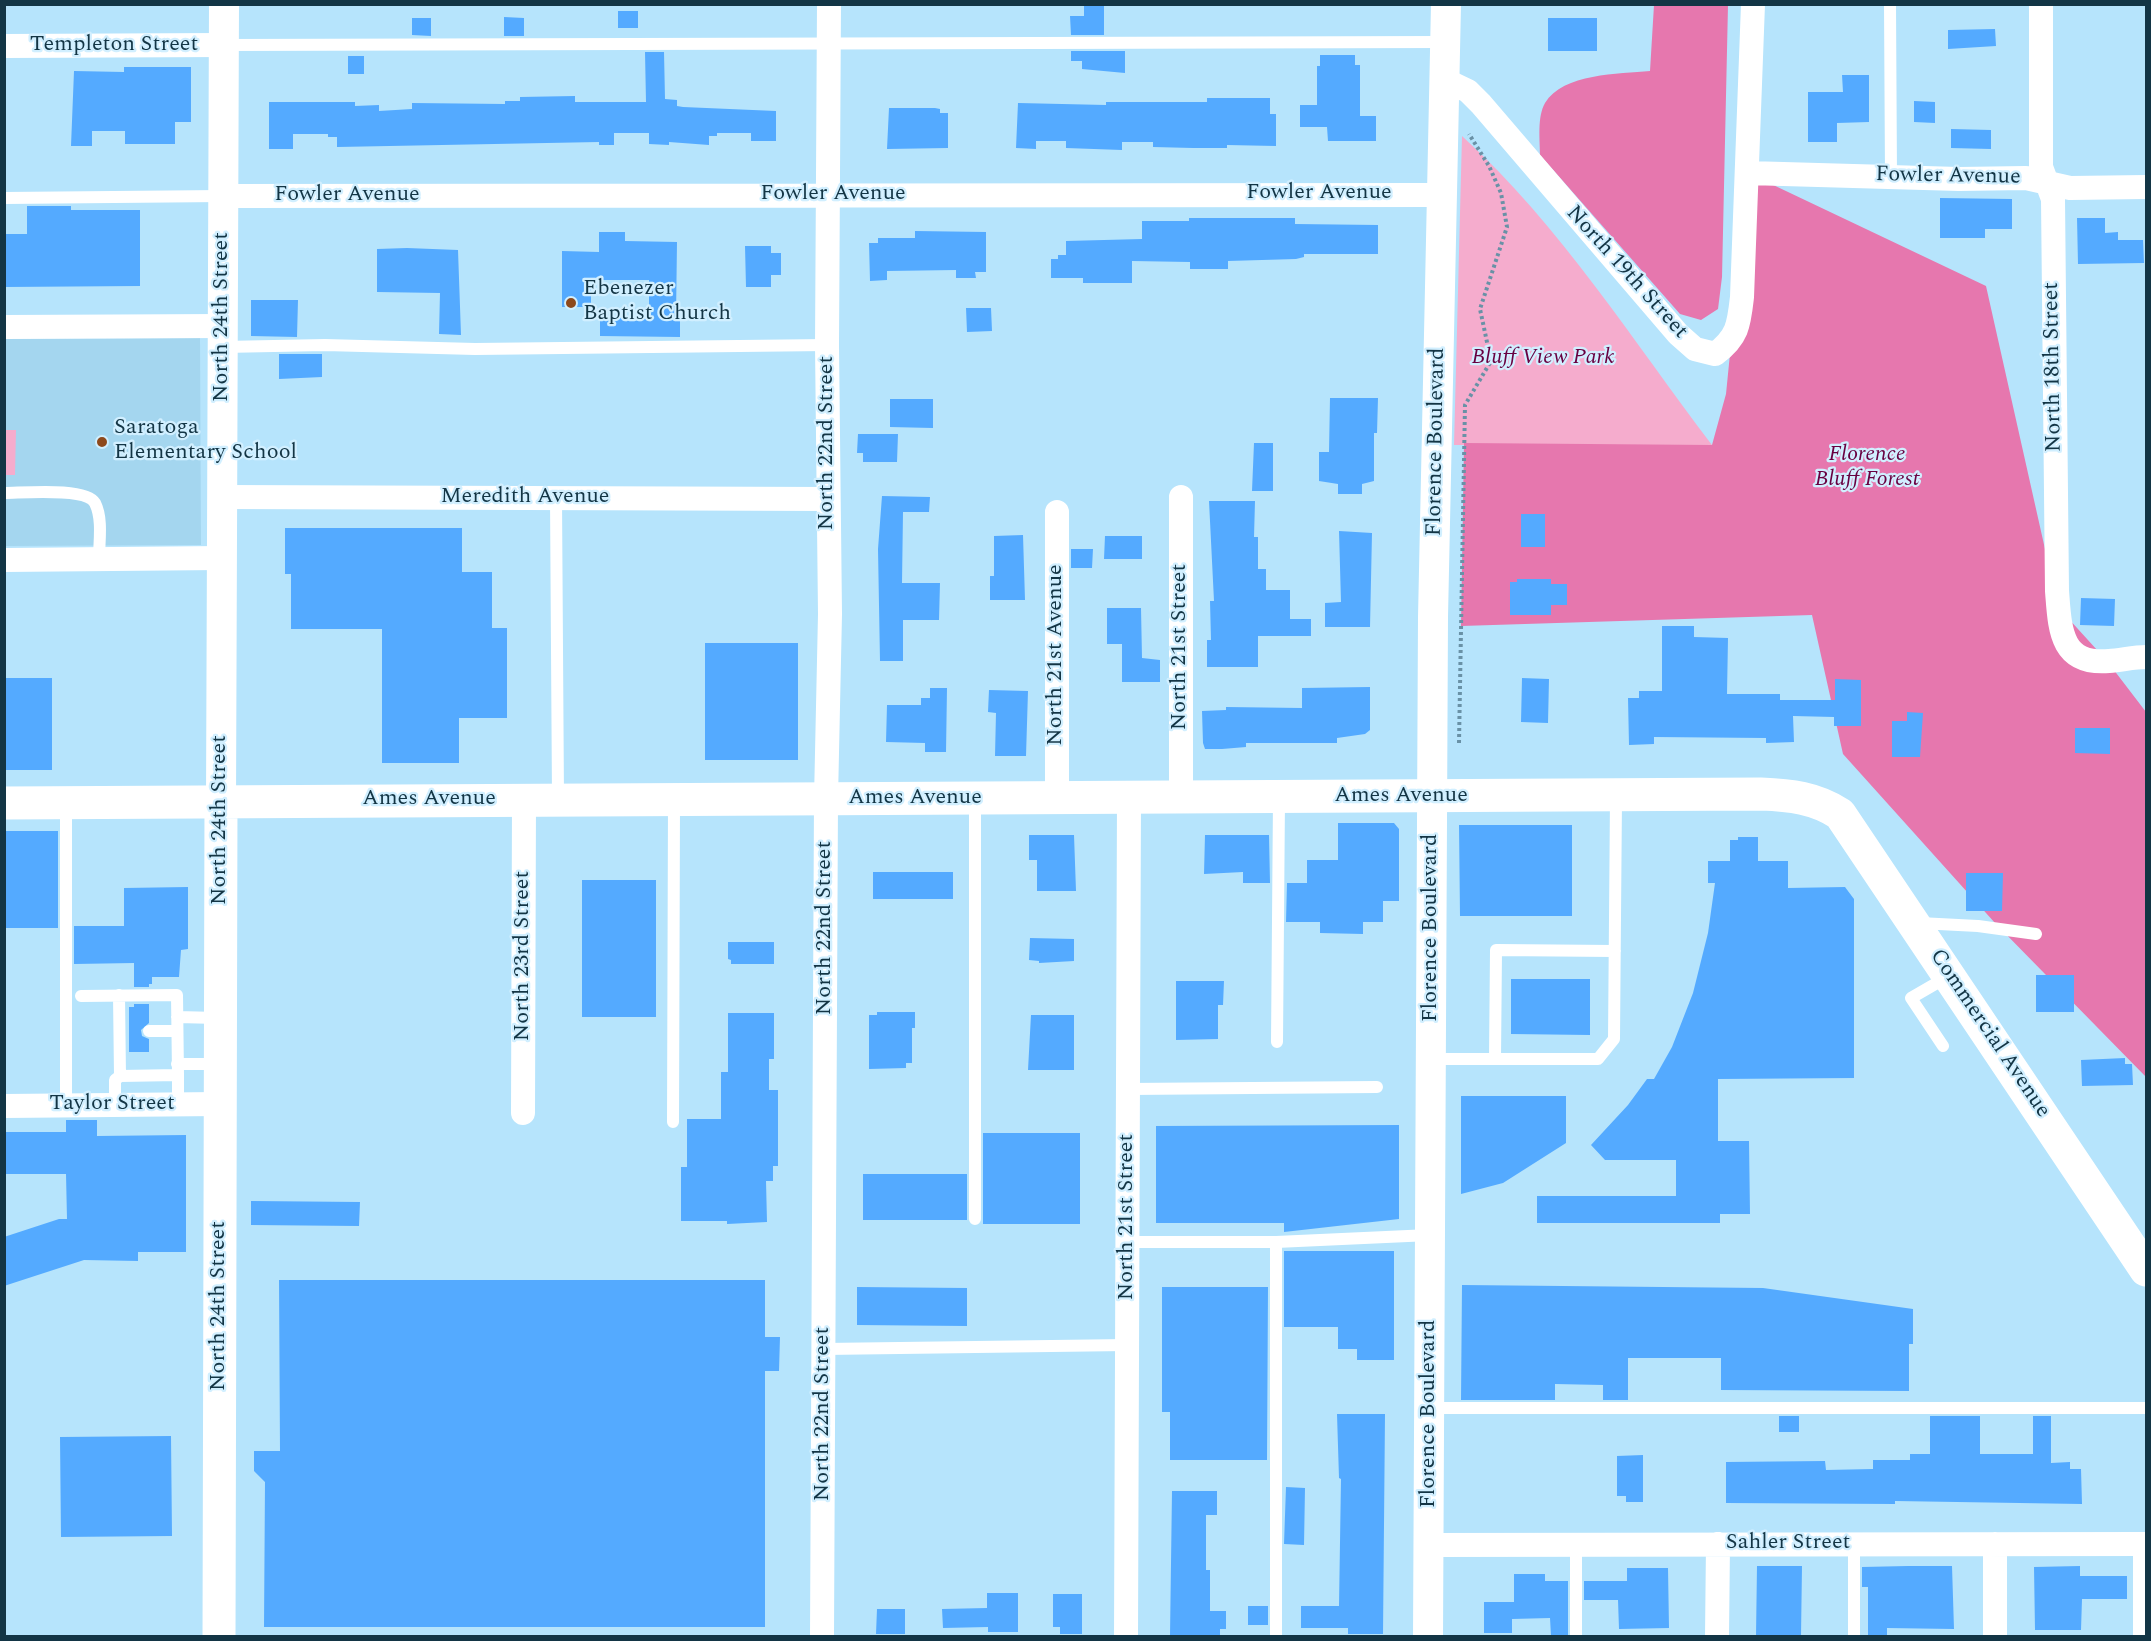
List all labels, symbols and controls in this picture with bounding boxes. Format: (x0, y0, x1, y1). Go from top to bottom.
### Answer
street label: Templeton Street (30, 33, 198, 59)
street label: Fowler Avenue (1875, 163, 2021, 191)
street label: Fowler Avenue (1246, 181, 1392, 207)
street label: Fowler Avenue (760, 182, 906, 208)
street label: Fowler Avenue (274, 183, 420, 209)
street label: North 19th Street (1559, 201, 1693, 345)
street label: North 24th Street (210, 232, 236, 402)
place label: Ebenezer Baptist Church (583, 277, 731, 328)
street label: North 18th Street (2039, 282, 2069, 452)
marker: Ebenezer Baptist Church (564, 296, 578, 310)
park label: Bluff View Park (1472, 346, 1614, 372)
street label: Florence Boulevard (1422, 347, 1452, 537)
street label: North 22nd Street (815, 356, 841, 530)
place label: Saratoga Elementary School (114, 416, 297, 468)
marker: Saratoga Elementary School (95, 435, 109, 449)
park label: Florence Bluff Forest (1815, 443, 1919, 494)
street label: Meredith Avenue (440, 485, 610, 511)
street label: North 21st Avenue (1044, 564, 1070, 746)
street label: North 21st Street (1168, 564, 1194, 730)
street label: North 24th Street (208, 735, 234, 905)
street label: Ames Avenue (1334, 784, 1468, 810)
street label: Ames Avenue (848, 786, 982, 812)
street label: Ames Avenue (362, 787, 496, 813)
street label: Florence Boulevard (1419, 834, 1445, 1022)
street label: North 22nd Street (813, 841, 839, 1015)
street label: North 23rd Street (511, 871, 537, 1041)
street label: Commercial Avenue (1923, 945, 2055, 1123)
street label: Taylor Street (49, 1092, 175, 1118)
street label: North 21st Street (1115, 1134, 1141, 1300)
street label: North 24th Street (207, 1221, 233, 1391)
street label: Florence Boulevard (1417, 1320, 1443, 1508)
street label: North 22nd Street (811, 1327, 837, 1501)
street label: Sahler Street (1726, 1531, 1850, 1557)

